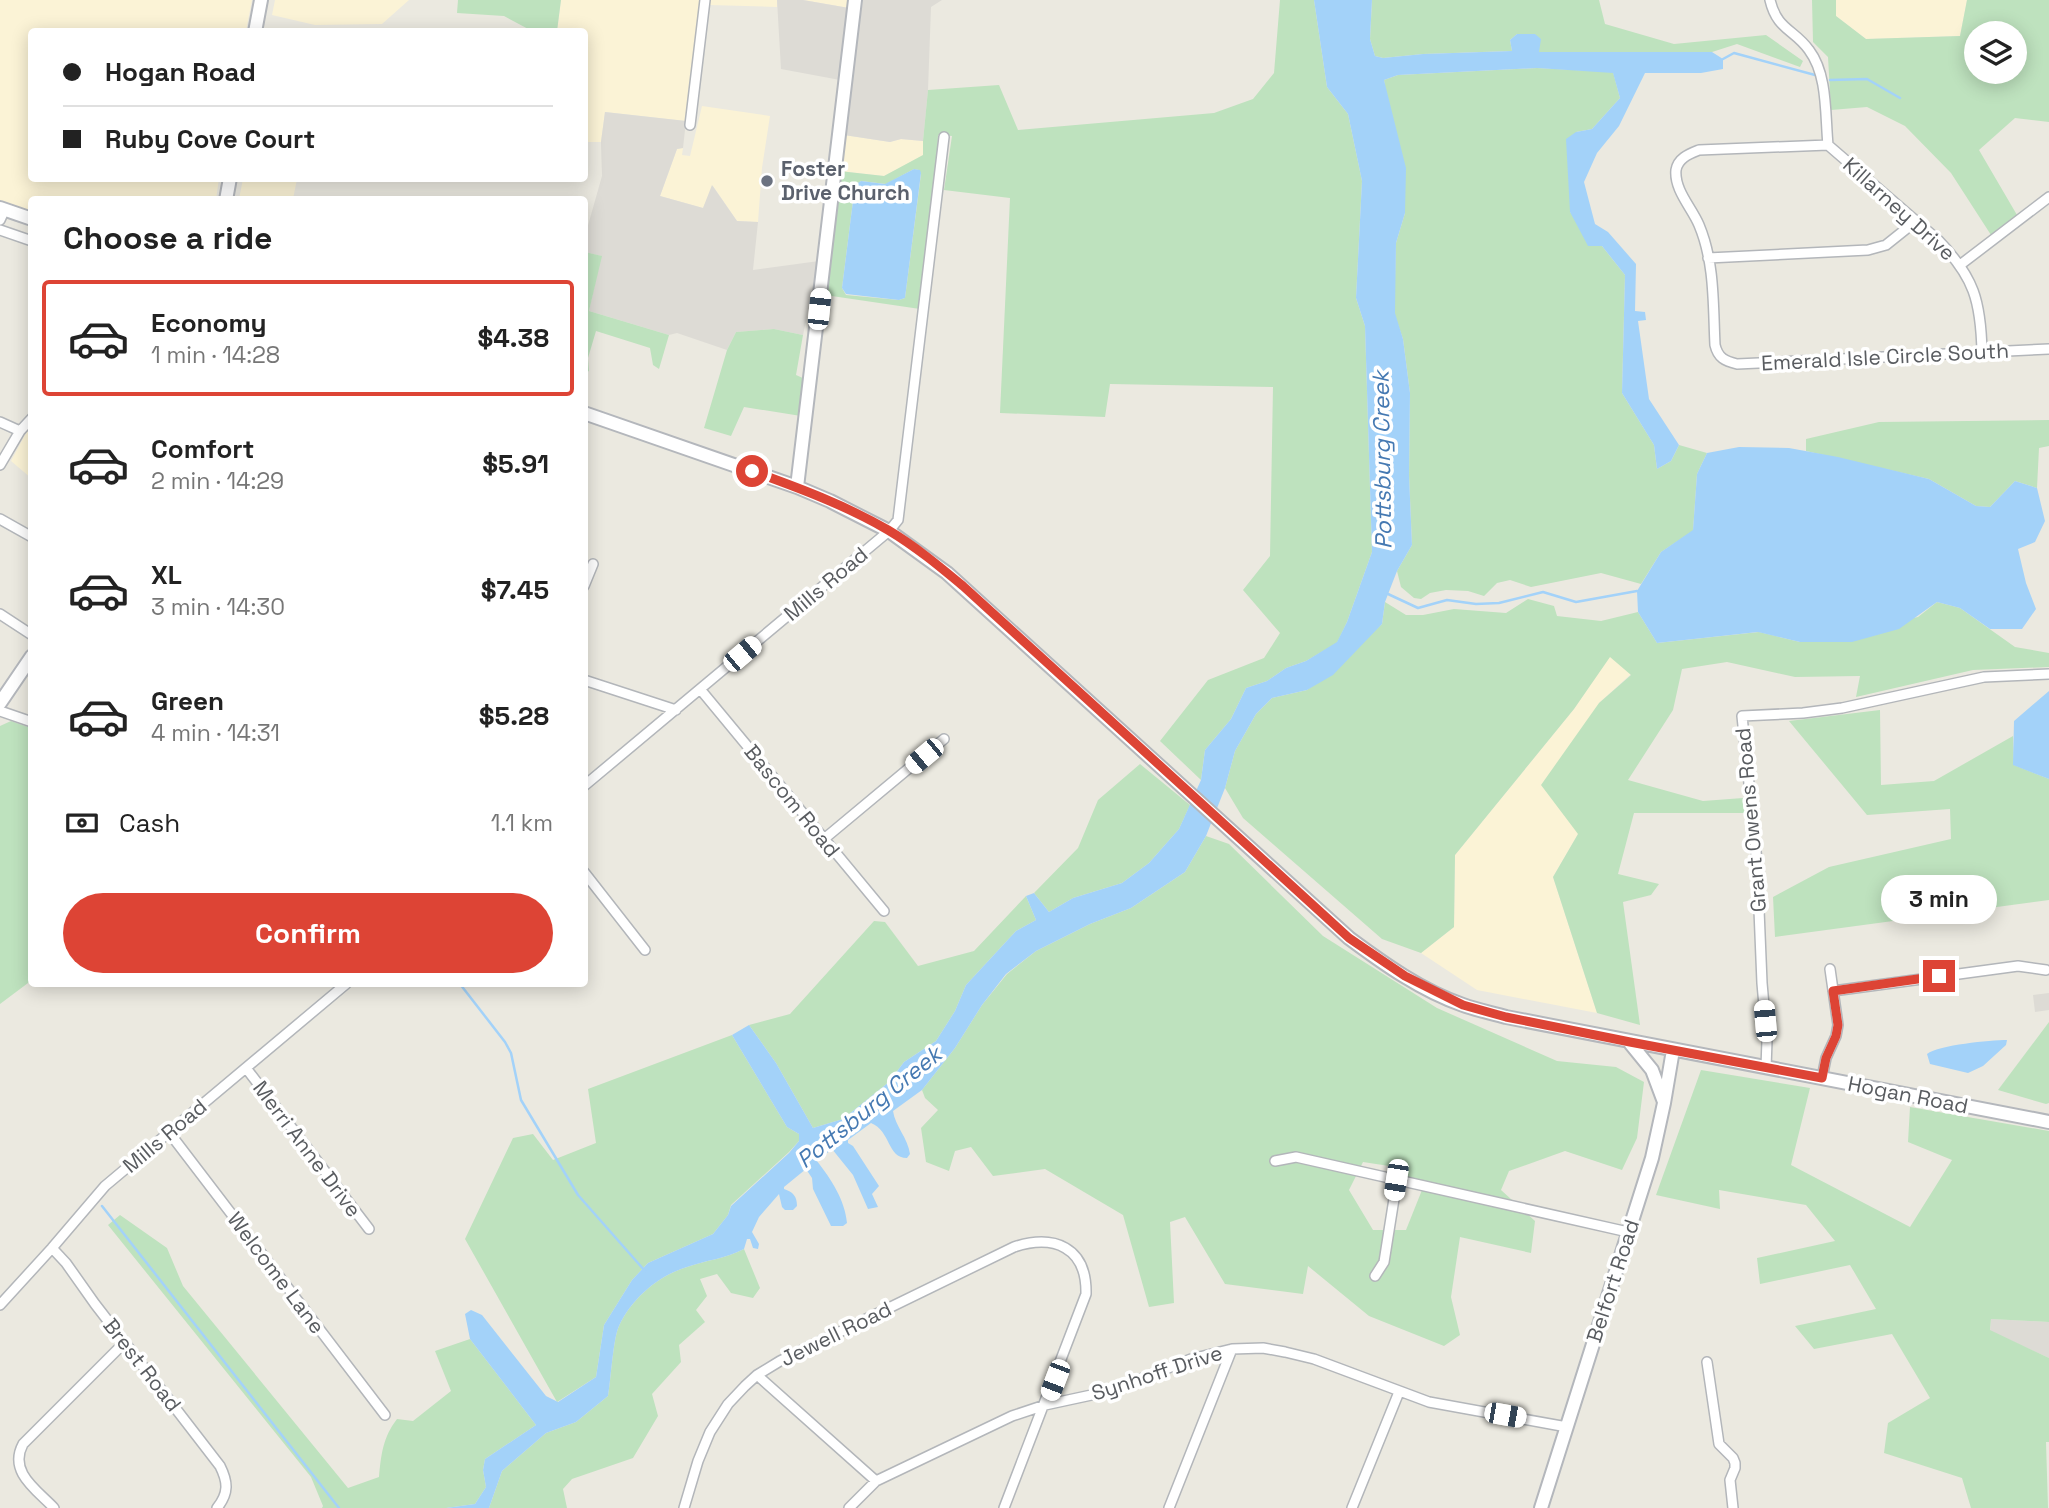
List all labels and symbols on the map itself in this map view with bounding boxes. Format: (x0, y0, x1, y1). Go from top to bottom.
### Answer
street label: Killarney Drive (1837, 151, 1961, 266)
place label: Foster Drive Church (781, 155, 910, 206)
marker: Foster Drive Church (759, 173, 775, 189)
car (807, 287, 832, 331)
street label: Emerald Isle Circle South (1760, 337, 2010, 376)
water label: Pottsburg Creek (1365, 368, 1399, 549)
route start (736, 455, 768, 487)
street label: Mills Road (778, 541, 873, 627)
car (720, 632, 765, 676)
street label: Grant Owens Road (1729, 727, 1772, 913)
car (902, 734, 947, 778)
street label: Bascom Road (739, 739, 846, 863)
callout: 3 min (1881, 874, 1997, 923)
route end (1923, 960, 1955, 992)
car (1753, 999, 1778, 1043)
water label: Pottsburg Creek (790, 1038, 950, 1175)
street label: Hogan Road (1846, 1070, 1971, 1119)
street label: Merri Anne Drive (247, 1075, 367, 1222)
street label: Mills Road (117, 1093, 212, 1179)
car (1383, 1158, 1410, 1202)
street label: Welcome Lane (222, 1206, 331, 1339)
street label: Belfort Road (1580, 1216, 1645, 1346)
street label: Jewell Road (776, 1295, 896, 1372)
street label: Brest Road (98, 1313, 187, 1417)
street label: Synhoff Drive (1088, 1339, 1226, 1406)
car (1038, 1357, 1073, 1403)
car (1483, 1401, 1528, 1429)

